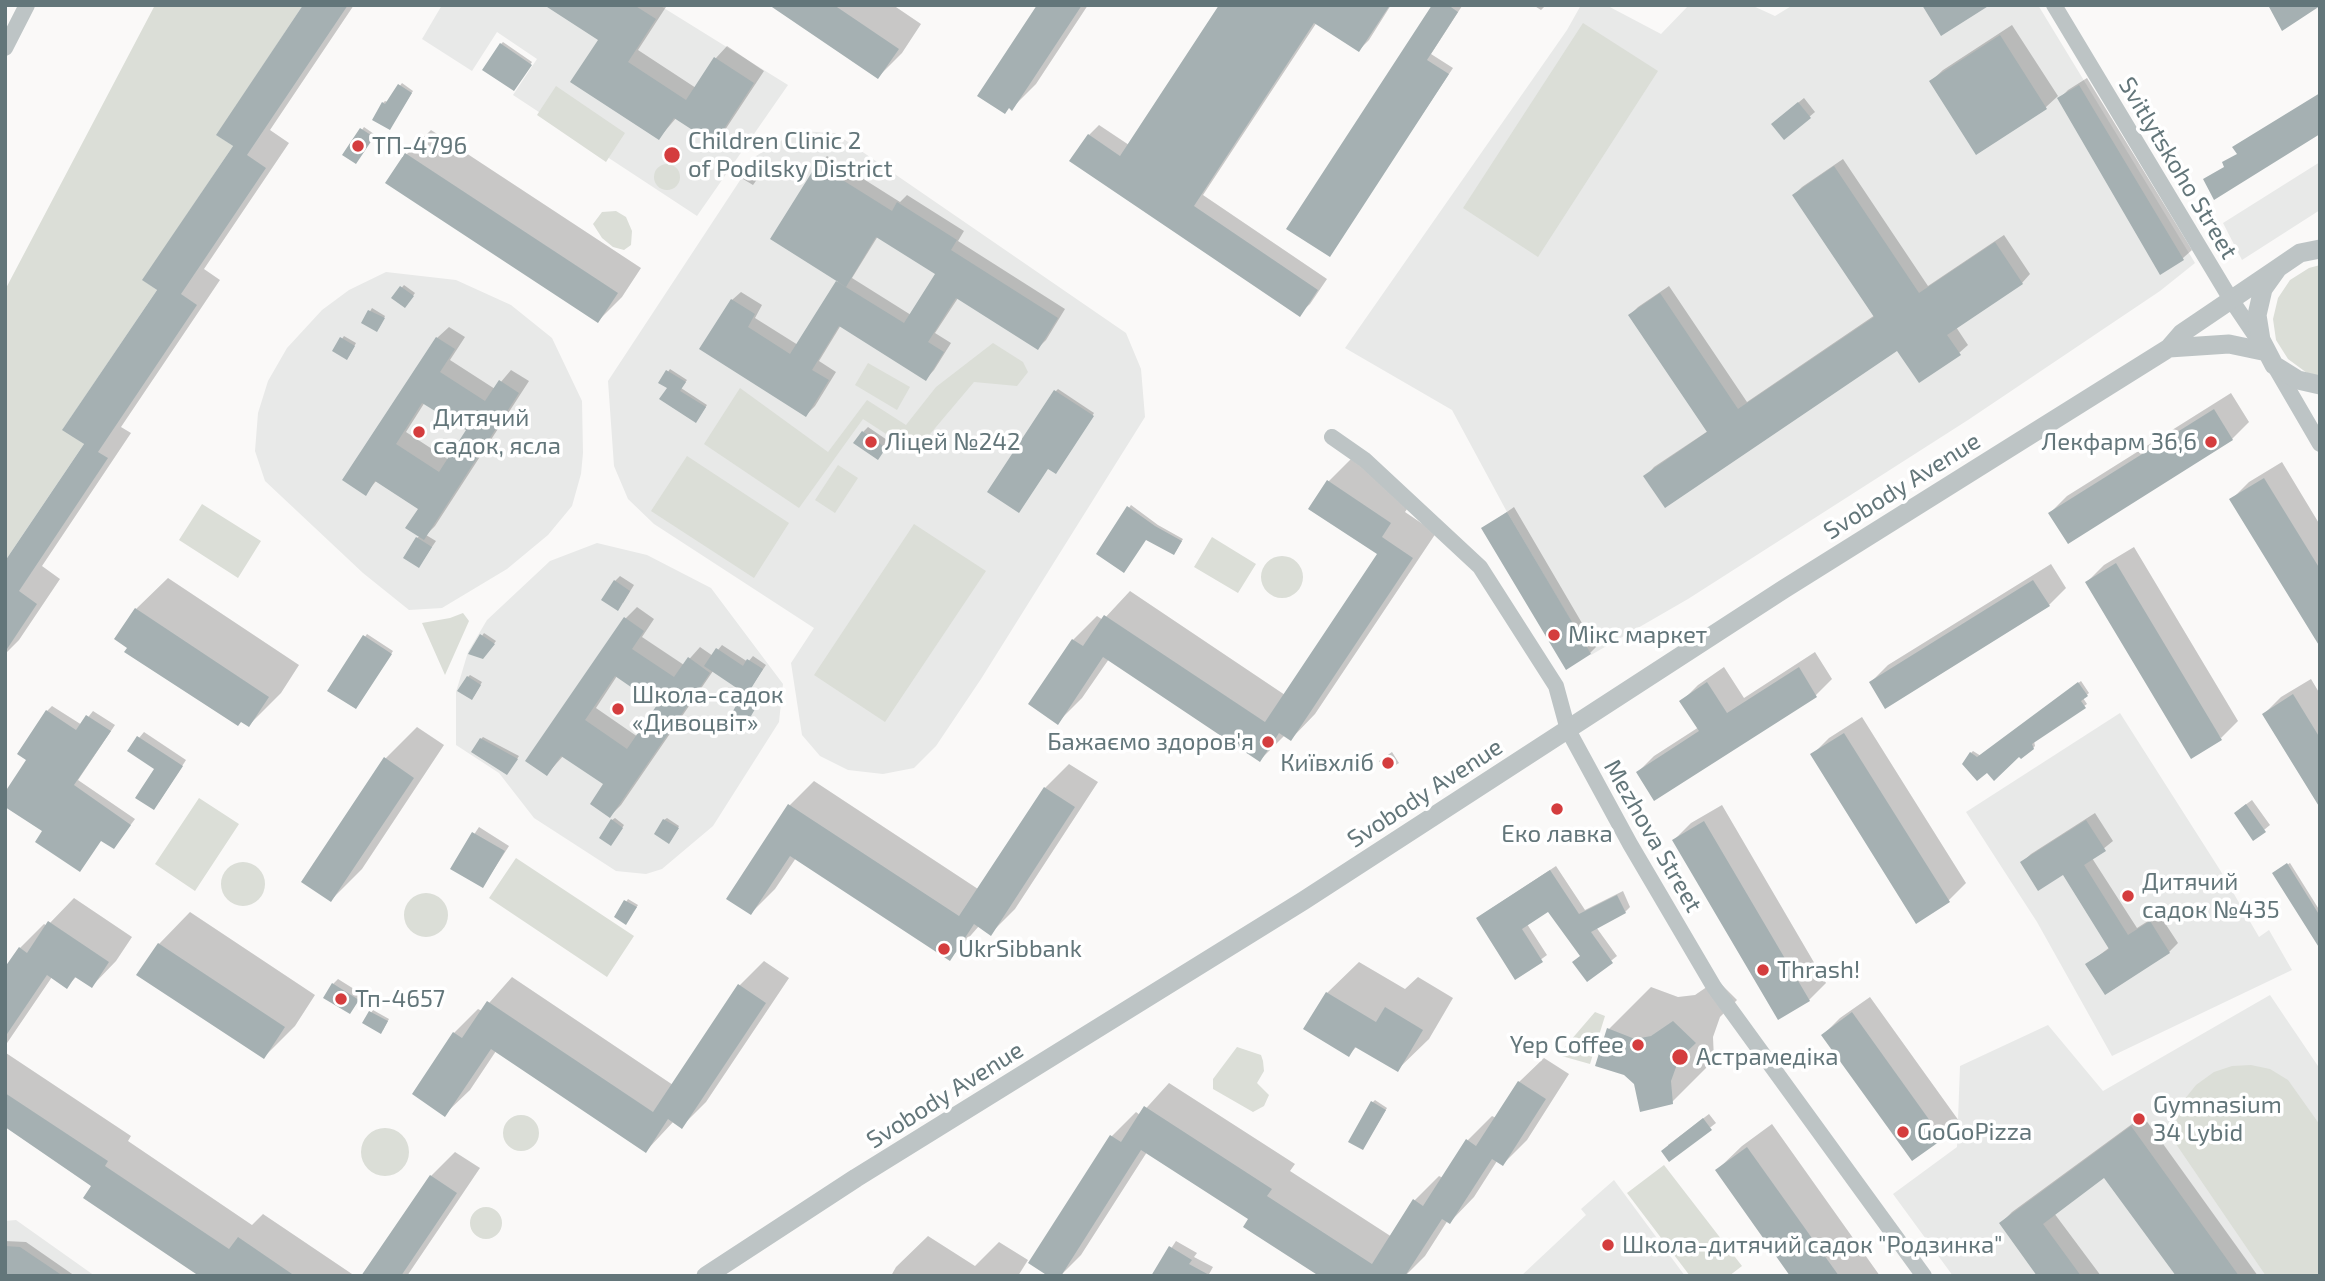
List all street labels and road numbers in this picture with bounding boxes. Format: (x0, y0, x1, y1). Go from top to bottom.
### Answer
street label: Svitlytskoho Street (2112, 72, 2244, 264)
street label: Svobody Avenue (1818, 426, 1986, 546)
street label: Svobody Avenue (1342, 732, 1508, 854)
street label: Mezhova Street (1598, 755, 1708, 917)
street label: Svobody Avenue (861, 1035, 1029, 1155)

